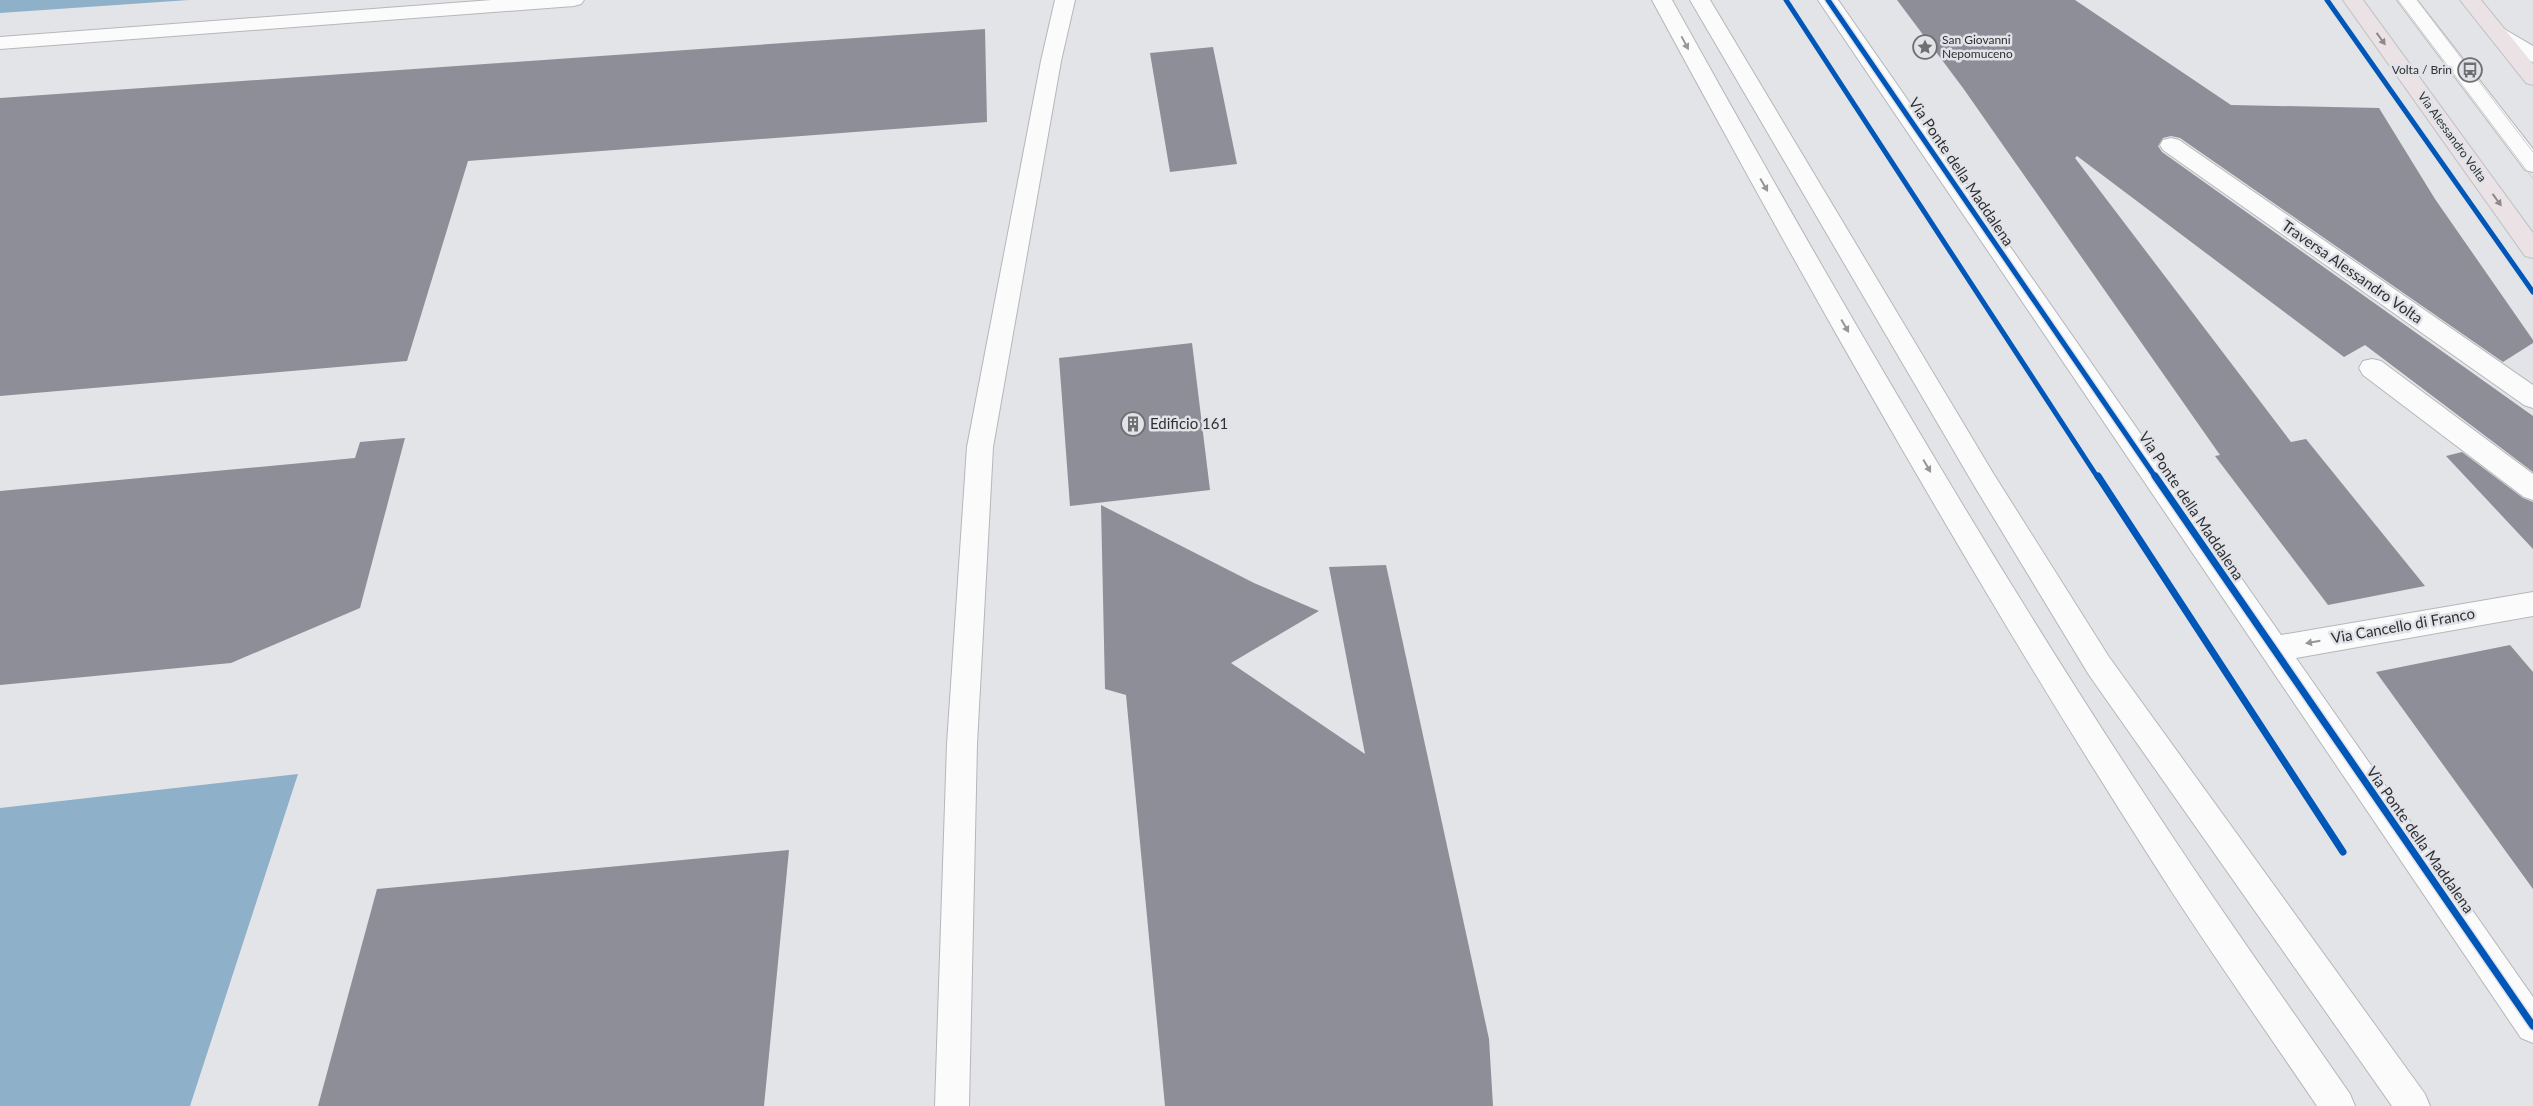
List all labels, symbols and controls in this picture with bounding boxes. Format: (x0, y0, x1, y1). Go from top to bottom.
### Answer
place label: San Giovanni Nepomuceno (1942, 32, 2013, 61)
one-way arrow (2376, 33, 2386, 46)
place icon: San Giovanni Nepomuceno (1912, 34, 1938, 60)
one-way arrow (1681, 36, 1689, 50)
bus stop icon: Volta / Brin (2457, 57, 2483, 83)
place label: Volta / Brin (2392, 62, 2452, 77)
street label: Via Alessandro Volta (2415, 89, 2490, 185)
street label: Via Ponte della Maddalena (1905, 94, 2018, 249)
one-way arrow (1760, 177, 1768, 192)
one-way arrow (2492, 193, 2502, 207)
street label: Traversa Alessandro Volta (2279, 216, 2426, 327)
one-way arrow (1841, 319, 1850, 332)
building icon: Edificio 161 (1120, 411, 1146, 437)
place label: Edificio 161 (1150, 414, 1228, 432)
street label: Via Ponte della Maddalena (2135, 428, 2248, 583)
one-way arrow (1922, 460, 1931, 473)
street label: Via Cancello di Franco (2330, 604, 2476, 647)
one-way arrow (2304, 639, 2320, 647)
street label: Via Ponte della Maddalena (2363, 763, 2478, 916)

